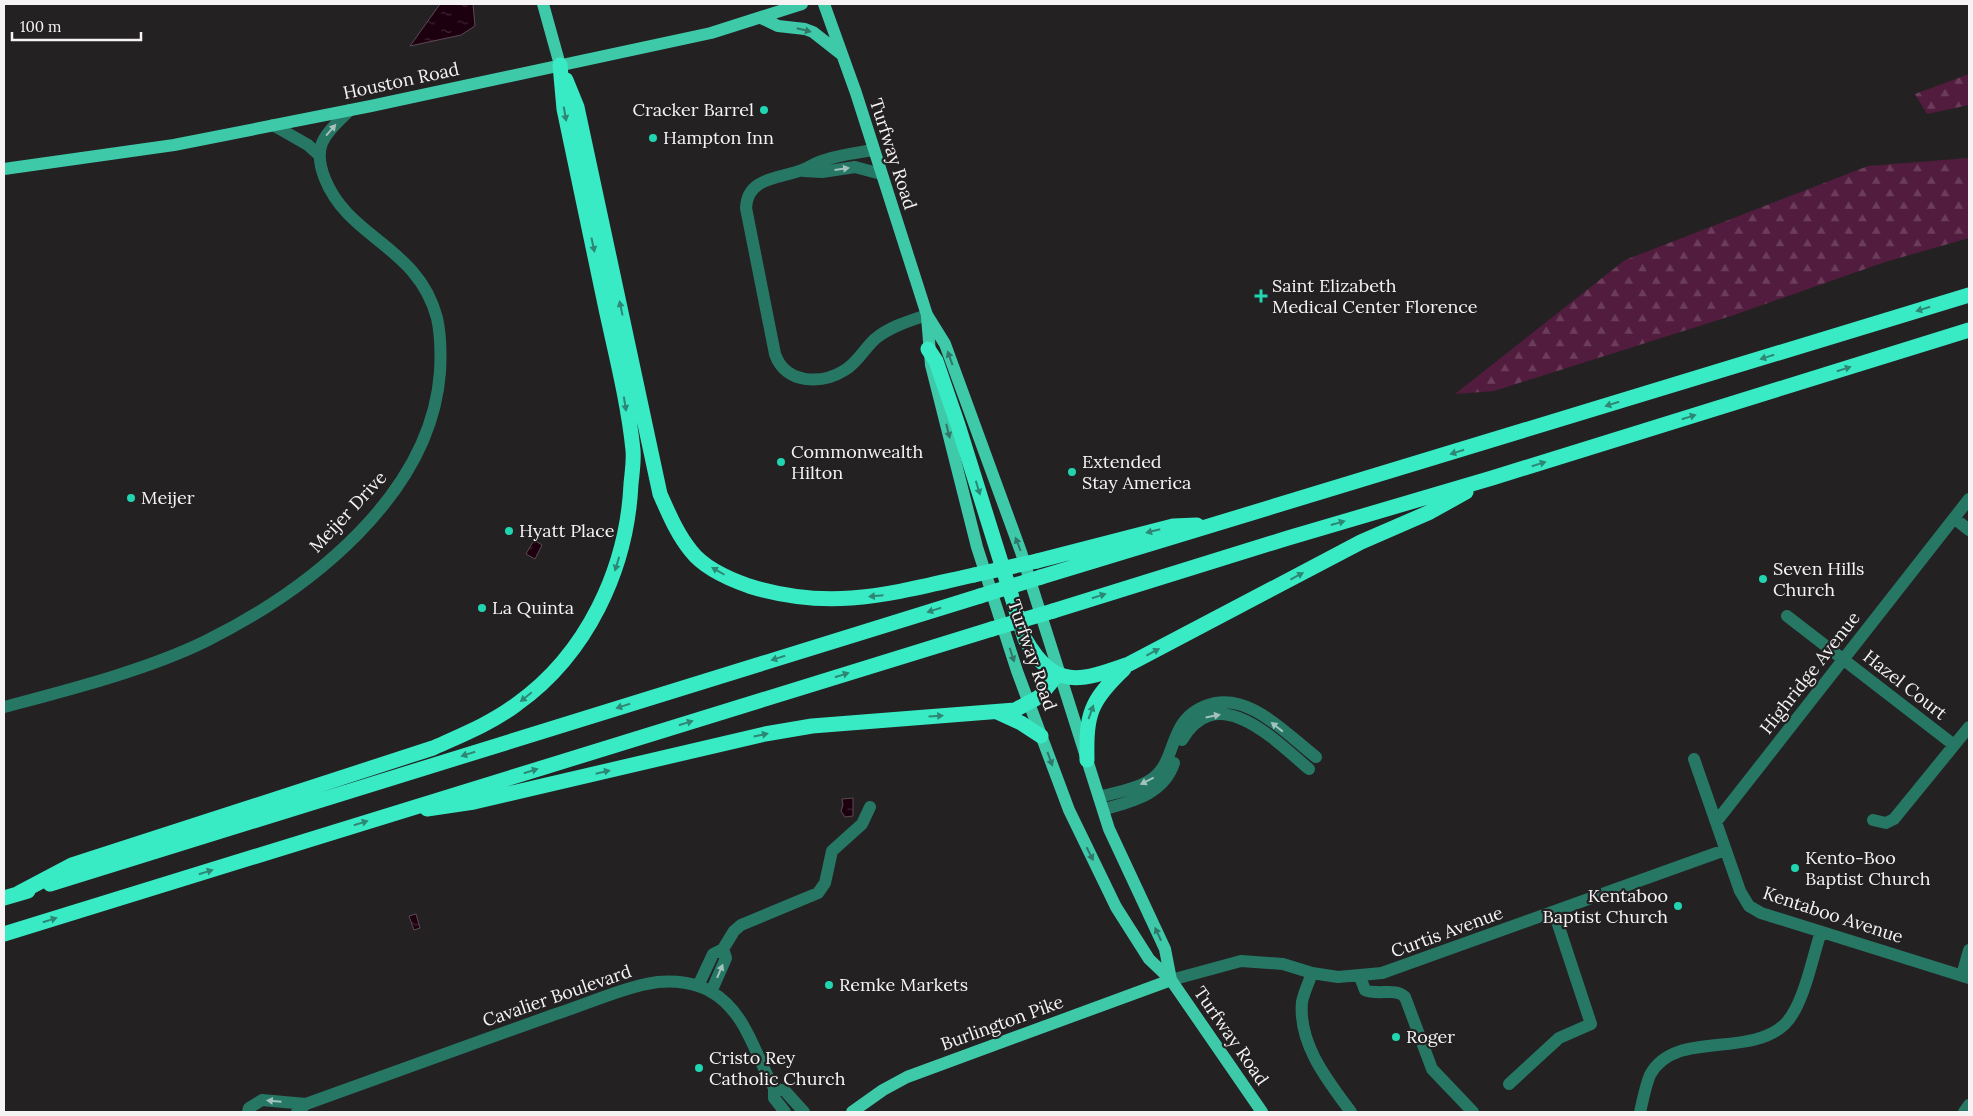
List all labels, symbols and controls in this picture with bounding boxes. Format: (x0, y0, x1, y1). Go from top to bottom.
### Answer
scale bar (12, 10, 141, 42)
text: 100 m (20, 17, 61, 36)
one-way arrow (797, 26, 812, 34)
street label: Houston Road (341, 57, 461, 104)
street label: Turfway Road (865, 95, 922, 213)
place label: Cracker Barrel (632, 98, 754, 121)
marker: Cracker Barrel (758, 104, 770, 116)
one-way arrow (561, 106, 569, 121)
one-way arrow (325, 125, 337, 137)
place label: Hampton Inn (663, 126, 774, 149)
marker: Hampton Inn (647, 132, 659, 144)
one-way arrow (834, 165, 850, 173)
one-way arrow (589, 238, 597, 253)
place label: Saint Elizabeth Medical Center Florence (1272, 274, 1478, 318)
marker: Saint Elizabeth Medical Center Florence (1254, 289, 1268, 303)
one-way arrow (617, 300, 625, 315)
one-way arrow (1915, 305, 1930, 313)
one-way arrow (946, 351, 953, 366)
one-way arrow (1760, 353, 1775, 361)
one-way arrow (1837, 365, 1852, 373)
one-way arrow (622, 397, 630, 413)
one-way arrow (1604, 401, 1619, 409)
one-way arrow (1681, 413, 1696, 421)
one-way arrow (944, 424, 952, 439)
place label: Commonwealth Hilton (791, 440, 924, 484)
one-way arrow (1449, 448, 1464, 456)
place label: Extended Stay America (1082, 450, 1191, 494)
marker: Commonwealth Hilton (775, 456, 787, 468)
one-way arrow (1531, 459, 1546, 467)
street label: Meijer Drive (304, 466, 391, 557)
marker: Extended Stay America (1066, 466, 1078, 478)
one-way arrow (974, 481, 982, 496)
place label: Meijer (141, 486, 195, 509)
marker: Meijer (125, 492, 137, 504)
place label: Hyatt Place (519, 519, 615, 542)
one-way arrow (1331, 519, 1346, 527)
marker: Hyatt Place (503, 525, 515, 537)
one-way arrow (1146, 527, 1161, 535)
one-way arrow (1014, 536, 1022, 551)
one-way arrow (612, 557, 620, 572)
place label: Seven Hills Church (1773, 557, 1864, 601)
one-way arrow (711, 567, 724, 576)
one-way arrow (1290, 572, 1304, 580)
marker: Seven Hills Church (1757, 573, 1769, 585)
one-way arrow (867, 592, 883, 600)
one-way arrow (1092, 592, 1107, 600)
place label: La Quinta (492, 596, 574, 619)
street label: Turfway Road (1003, 596, 1062, 713)
marker: La Quinta (476, 602, 488, 614)
one-way arrow (926, 607, 941, 614)
street label: Highridge Avenue (1755, 607, 1865, 739)
street label: Hazel Court (1859, 645, 1952, 725)
one-way arrow (1147, 647, 1160, 656)
one-way arrow (1008, 648, 1016, 663)
one-way arrow (771, 655, 786, 663)
one-way arrow (834, 671, 849, 679)
one-way arrow (520, 691, 533, 702)
one-way arrow (615, 703, 630, 711)
one-way arrow (1087, 704, 1095, 719)
one-way arrow (928, 711, 944, 719)
one-way arrow (1206, 712, 1222, 720)
one-way arrow (679, 719, 694, 726)
one-way arrow (1271, 722, 1284, 733)
one-way arrow (753, 731, 769, 739)
one-way arrow (460, 751, 475, 759)
one-way arrow (1046, 752, 1054, 767)
one-way arrow (524, 766, 539, 774)
one-way arrow (595, 768, 610, 776)
one-way arrow (1139, 777, 1154, 785)
one-way arrow (353, 819, 368, 827)
place label: Kento-Boo Baptist Church (1805, 846, 1931, 890)
one-way arrow (1086, 847, 1094, 861)
marker: Kento-Boo Baptist Church (1789, 862, 1801, 874)
one-way arrow (198, 867, 213, 875)
street label: Kentaboo Avenue (1760, 881, 1906, 948)
place label: Kentaboo Baptist Church (1543, 884, 1668, 928)
marker: Kentaboo Baptist Church (1672, 900, 1684, 912)
street label: Curtis Avenue (1388, 901, 1506, 962)
one-way arrow (43, 915, 58, 923)
one-way arrow (1153, 927, 1161, 941)
street label: Cavalier Boulevard (479, 959, 634, 1032)
one-way arrow (717, 964, 725, 978)
place label: Remke Markets (839, 973, 968, 996)
marker: Remke Markets (823, 979, 835, 991)
street label: Turfway Road (1189, 982, 1274, 1090)
street label: Burlington Pike (937, 990, 1066, 1055)
place label: Roger (1406, 1025, 1455, 1048)
marker: Roger (1390, 1031, 1402, 1043)
place label: Cristo Rey Catholic Church (709, 1046, 846, 1090)
marker: Cristo Rey Catholic Church (693, 1062, 705, 1074)
one-way arrow (266, 1096, 282, 1104)

